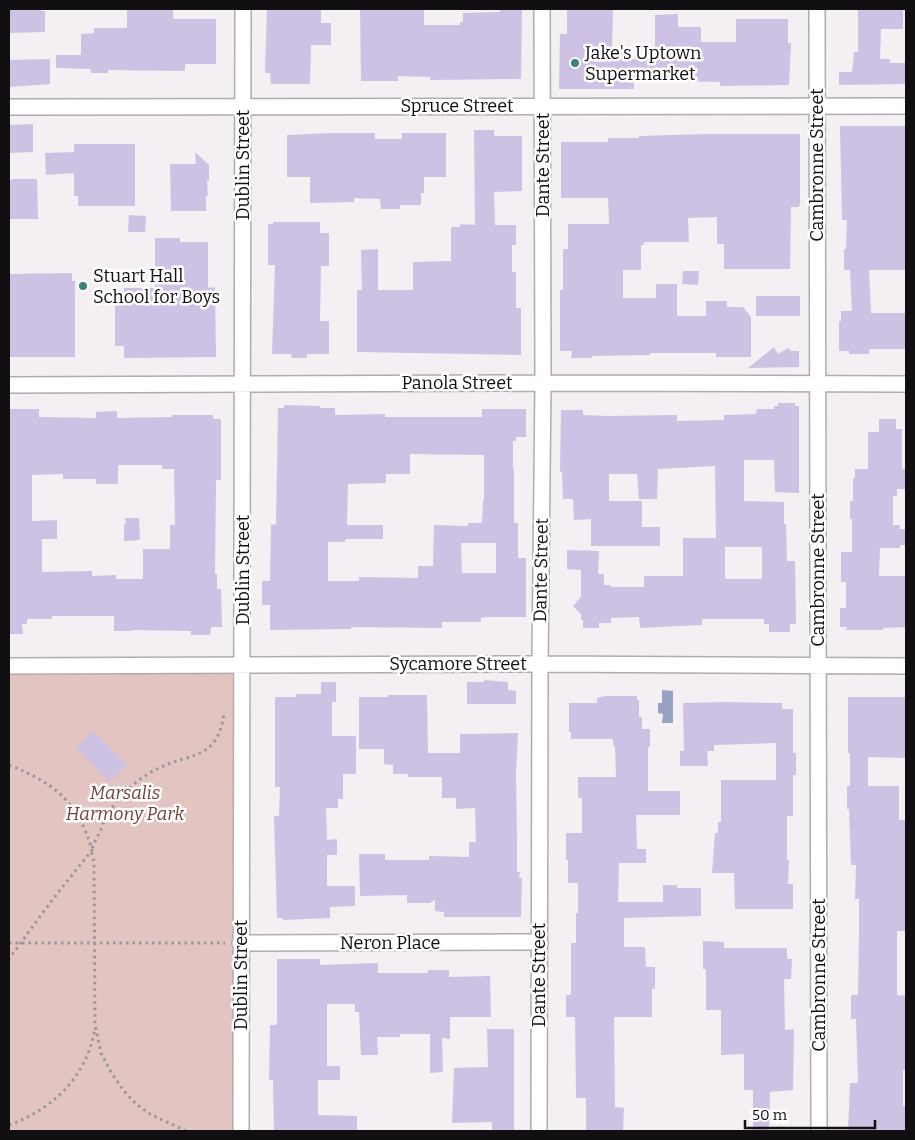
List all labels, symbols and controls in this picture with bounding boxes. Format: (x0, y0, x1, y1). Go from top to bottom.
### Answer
place label: Jake's Uptown Supermarket (584, 42, 702, 85)
marker: Jake's Uptown Supermarket (569, 57, 581, 69)
street label: Cambronne Street (806, 88, 828, 242)
street label: Spruce Street (400, 95, 514, 117)
street label: Dublin Street (232, 109, 254, 220)
street label: Dante Street (532, 112, 554, 217)
place label: Stuart Hall School for Boys (93, 265, 220, 308)
marker: Stuart Hall School for Boys (77, 280, 89, 292)
street label: Panola Street (401, 372, 513, 394)
street label: Cambronne Street (807, 493, 829, 647)
street label: Dublin Street (232, 514, 254, 625)
street label: Dante Street (529, 517, 553, 622)
street label: Sycamore Street (389, 653, 527, 675)
park label: Marsalis Harmony Park (66, 782, 184, 825)
street label: Cambronne Street (808, 898, 830, 1052)
street label: Dublin Street (230, 919, 252, 1030)
street label: Dante Street (528, 922, 550, 1027)
street label: Neron Place (340, 932, 440, 954)
scale bar (745, 1098, 875, 1130)
text: 50 m (752, 1106, 788, 1124)

